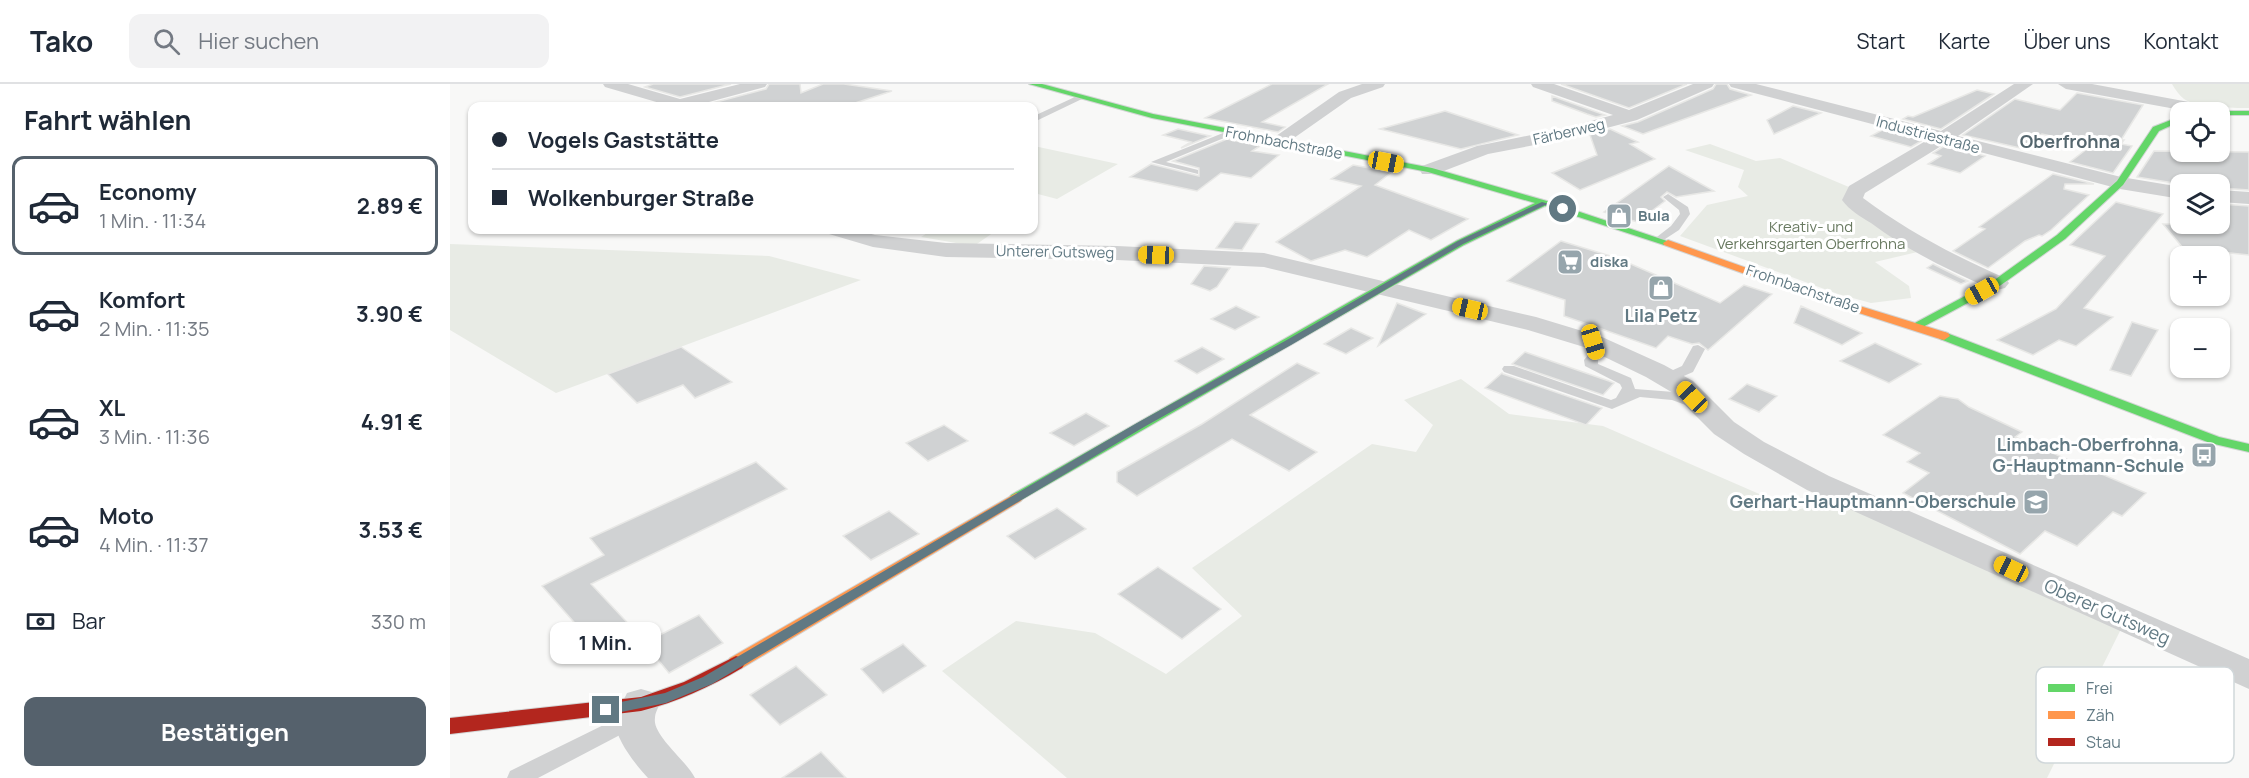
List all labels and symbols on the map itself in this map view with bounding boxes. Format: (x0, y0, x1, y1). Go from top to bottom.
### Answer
street label: Industriestraße (1874, 111, 1983, 159)
street label: Färberweg (1531, 113, 1607, 150)
street label: Frohnbachstraße (1224, 121, 1345, 164)
district label: Oberfrohna (2020, 129, 2120, 153)
car (1367, 150, 1405, 174)
route start (1549, 195, 1576, 222)
shop icon: Bula (1604, 201, 1634, 231)
place label: Bula (1638, 205, 1670, 226)
park label: Kreativ- und Verkehrsgarten Oberfrohna (1717, 216, 1905, 254)
street label: Unterer Gutsweg (996, 240, 1114, 263)
car (1138, 245, 1174, 265)
supermarket icon: diska (1555, 247, 1585, 277)
place label: diska (1590, 251, 1628, 272)
street label: Frohnbachstraße (1743, 259, 1863, 318)
shop icon: Lila Petz (1646, 273, 1676, 303)
car (1962, 274, 2002, 308)
car (1450, 296, 1490, 322)
place label: Lila Petz (1624, 303, 1698, 327)
car (1579, 322, 1607, 362)
car (1673, 378, 1711, 416)
place label: Limbach-Oberfrohna, G-Hauptmann-Schule (1993, 432, 2184, 477)
bus stop icon: Limbach-Oberfrohna, G-Hauptmann-Schule (2189, 440, 2219, 470)
school or university icon: Gerhart-Hauptmann-Oberschule (2021, 487, 2051, 517)
place label: Gerhart-Hauptmann-Oberschule (1730, 489, 2016, 513)
car (1991, 553, 2031, 585)
street label: Oberer Gutsweg (2041, 573, 2174, 650)
callout: 1 Min. (550, 623, 662, 665)
legend (2036, 667, 2234, 763)
text: Frei (2086, 677, 2113, 699)
route end (592, 696, 619, 723)
text: Zäh (2086, 704, 2114, 726)
text: Stau (2086, 731, 2121, 753)

